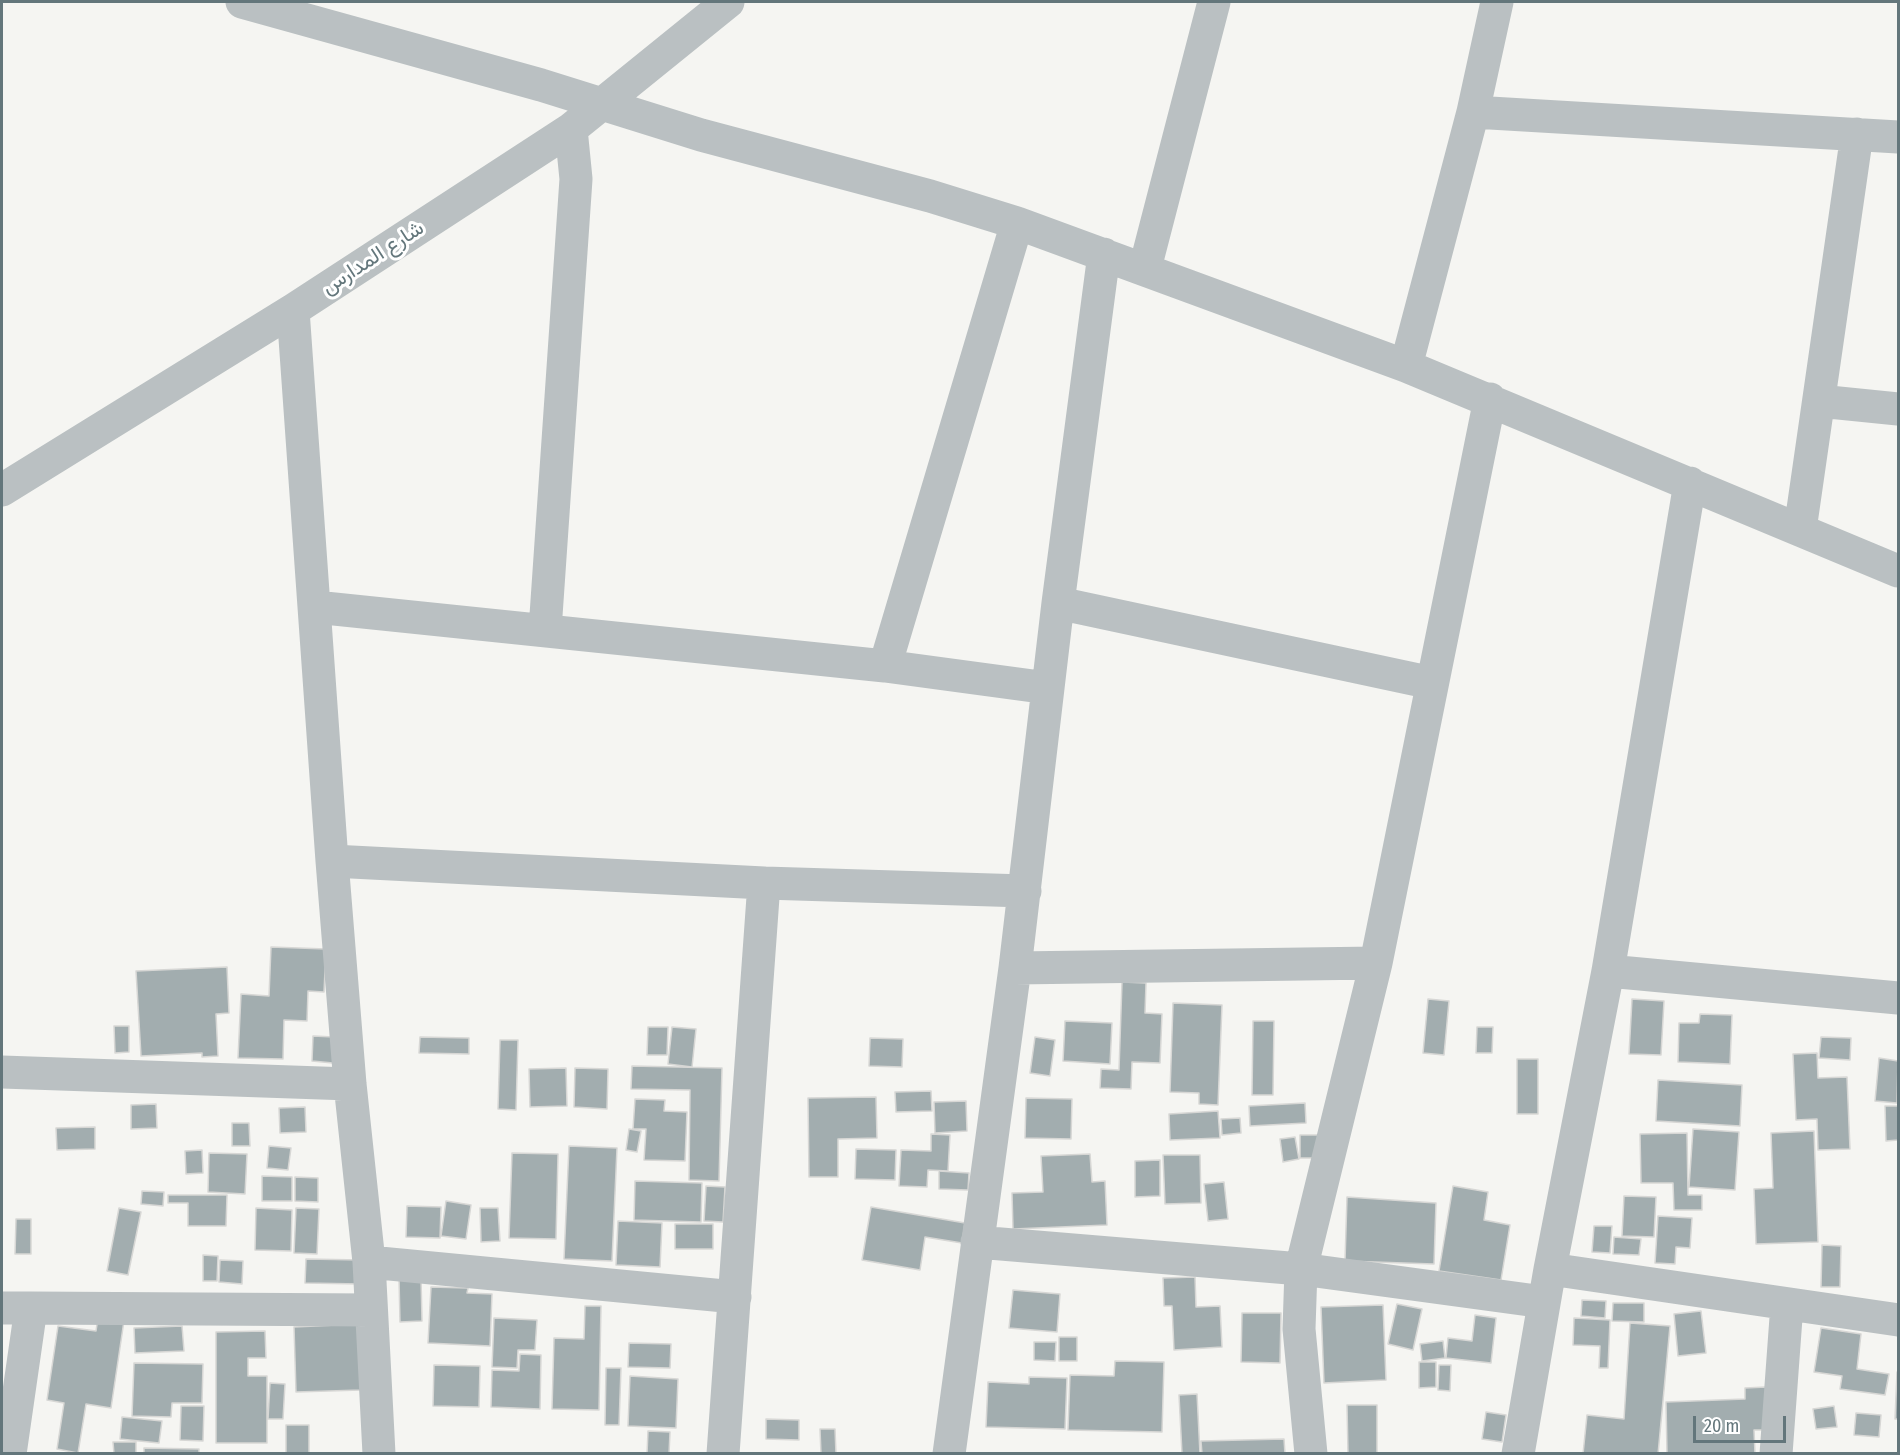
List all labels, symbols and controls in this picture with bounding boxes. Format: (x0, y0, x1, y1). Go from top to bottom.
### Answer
street label: شارع المدارس (317, 216, 429, 300)
scale bar (1696, 1404, 1789, 1442)
text: 20 m (1704, 1415, 1739, 1437)

